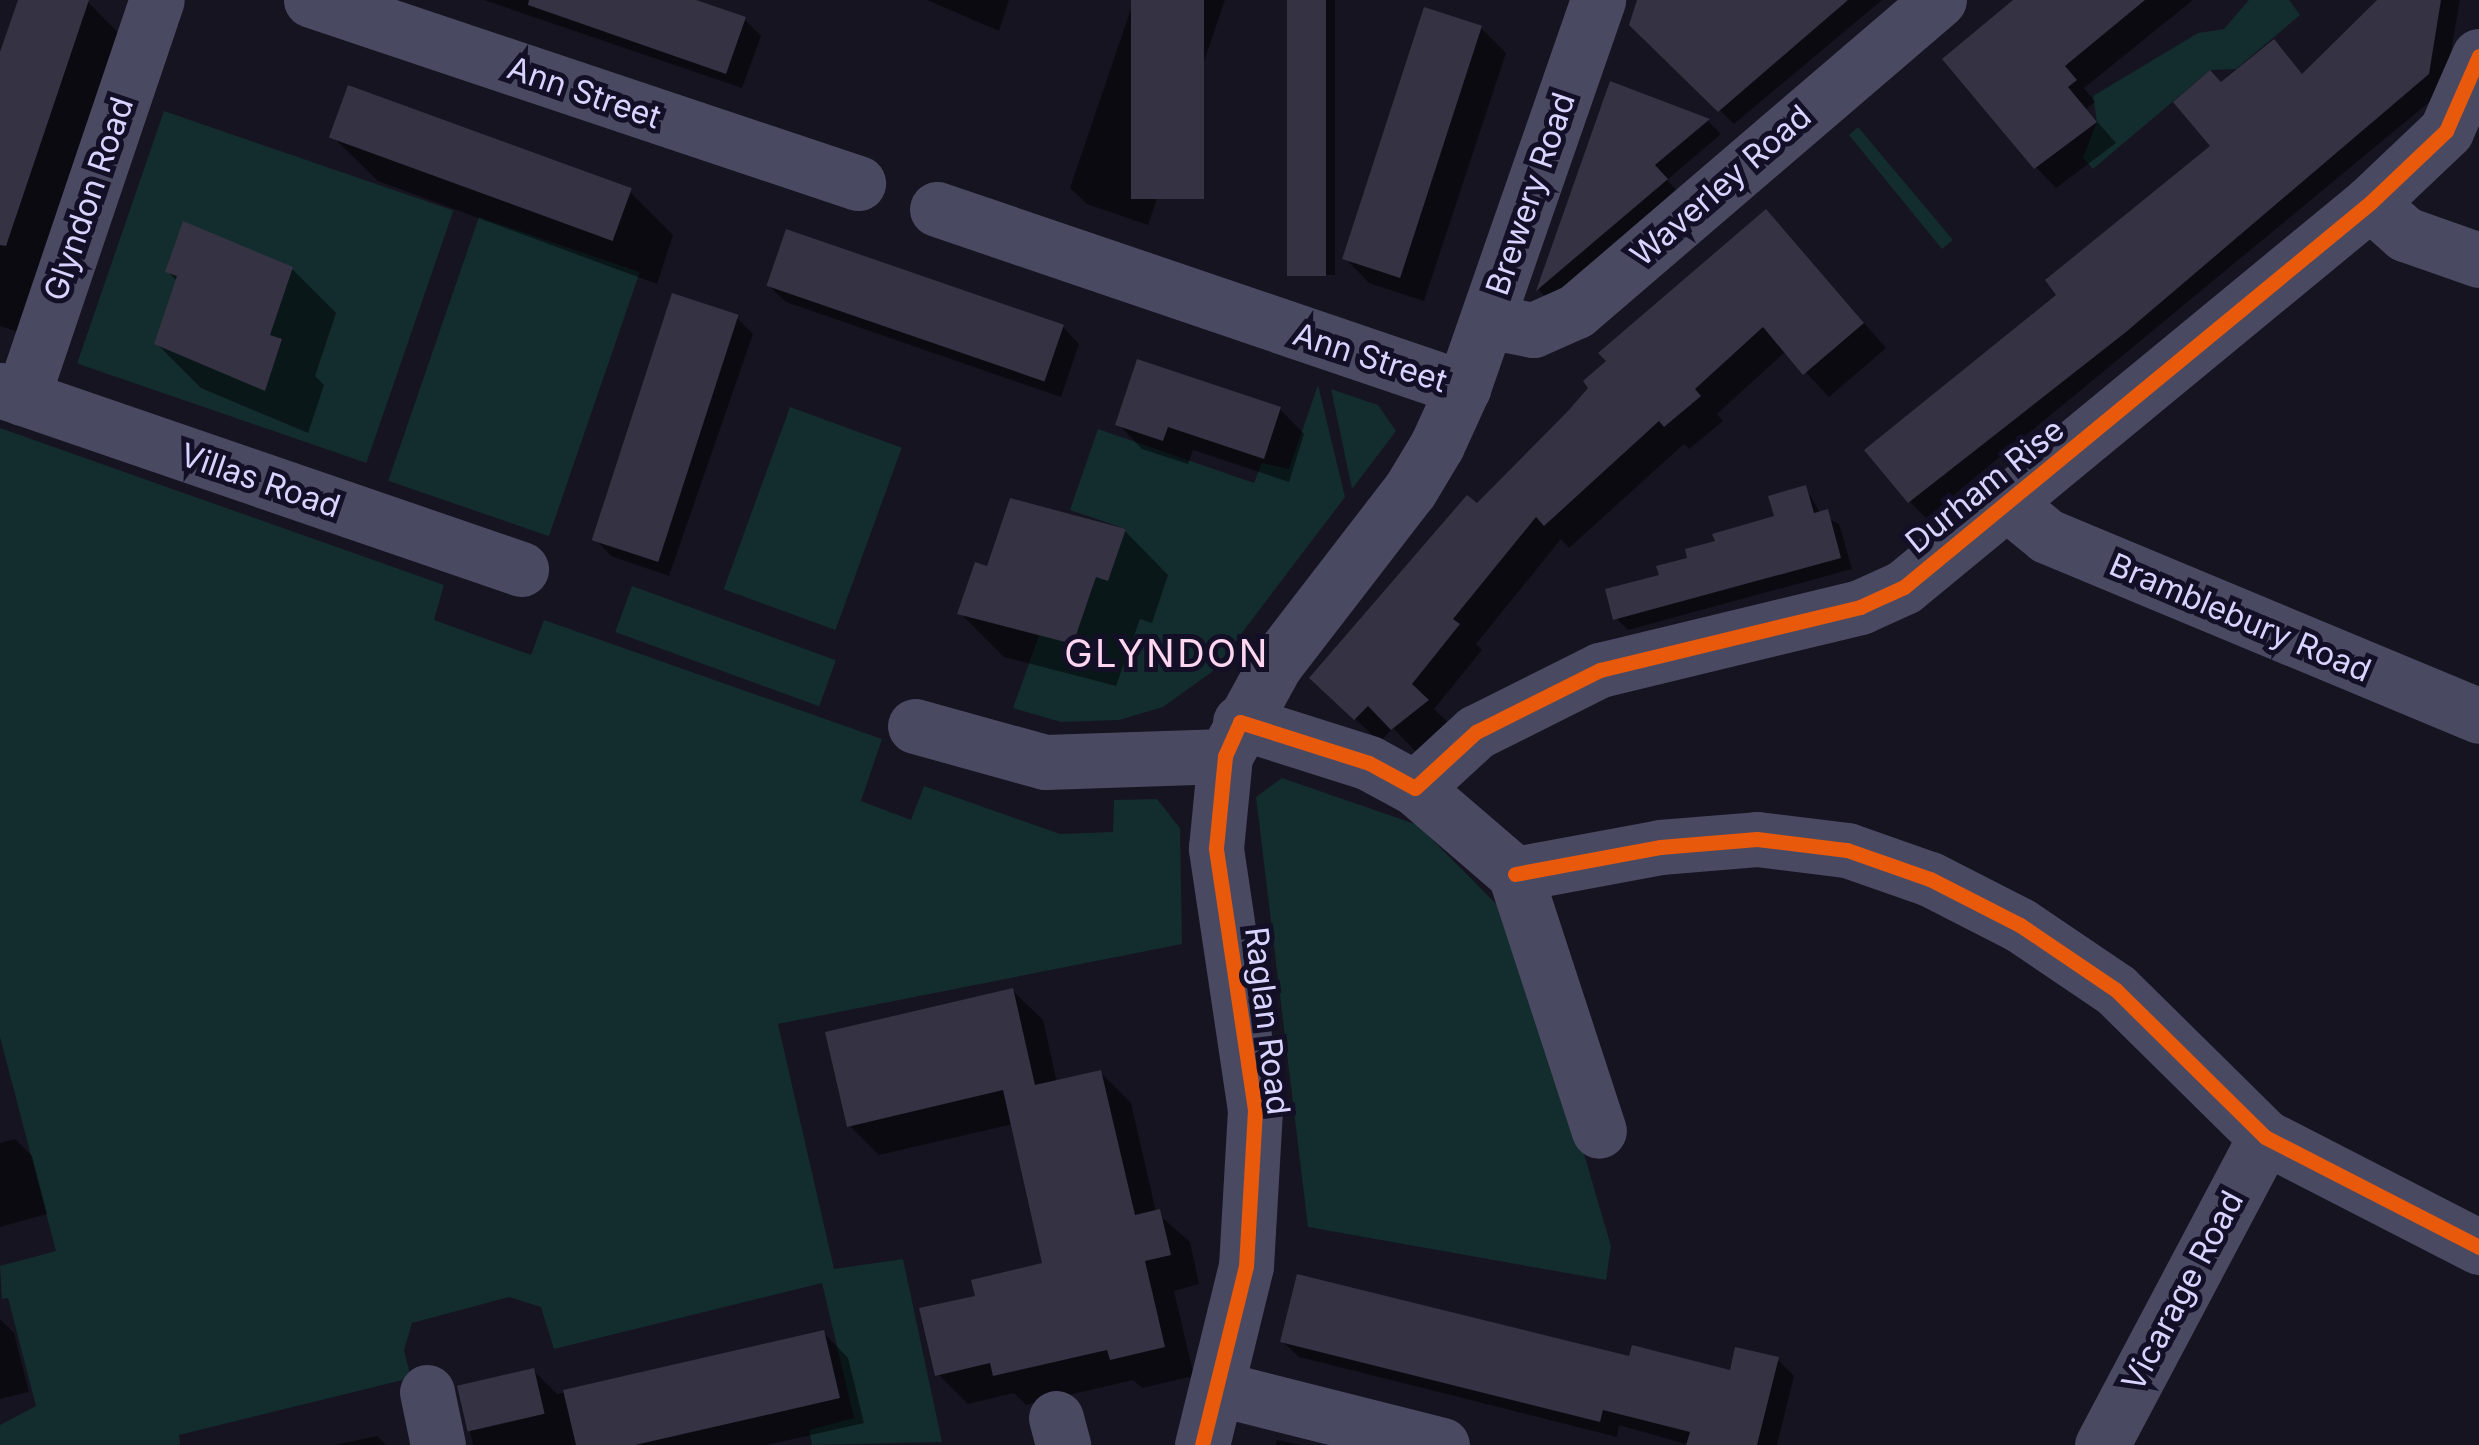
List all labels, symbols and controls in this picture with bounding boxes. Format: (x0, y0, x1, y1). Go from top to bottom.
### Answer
street label: Ann Street (502, 49, 666, 137)
street label: Brewery Road (1478, 88, 1584, 300)
street label: Glyndon Road (36, 92, 142, 306)
street label: Waverley Road (1623, 97, 1819, 275)
street label: Ann Street (1288, 315, 1452, 401)
street label: Durham Rise (1898, 411, 2072, 561)
street label: Villas Road (175, 436, 345, 526)
street label: Bramblebury Road (2104, 546, 2376, 690)
district label: GLYNDON (1064, 631, 1270, 677)
street label: Raglan Road (1236, 925, 1298, 1117)
street label: Vicarage Road (2114, 1184, 2252, 1398)

